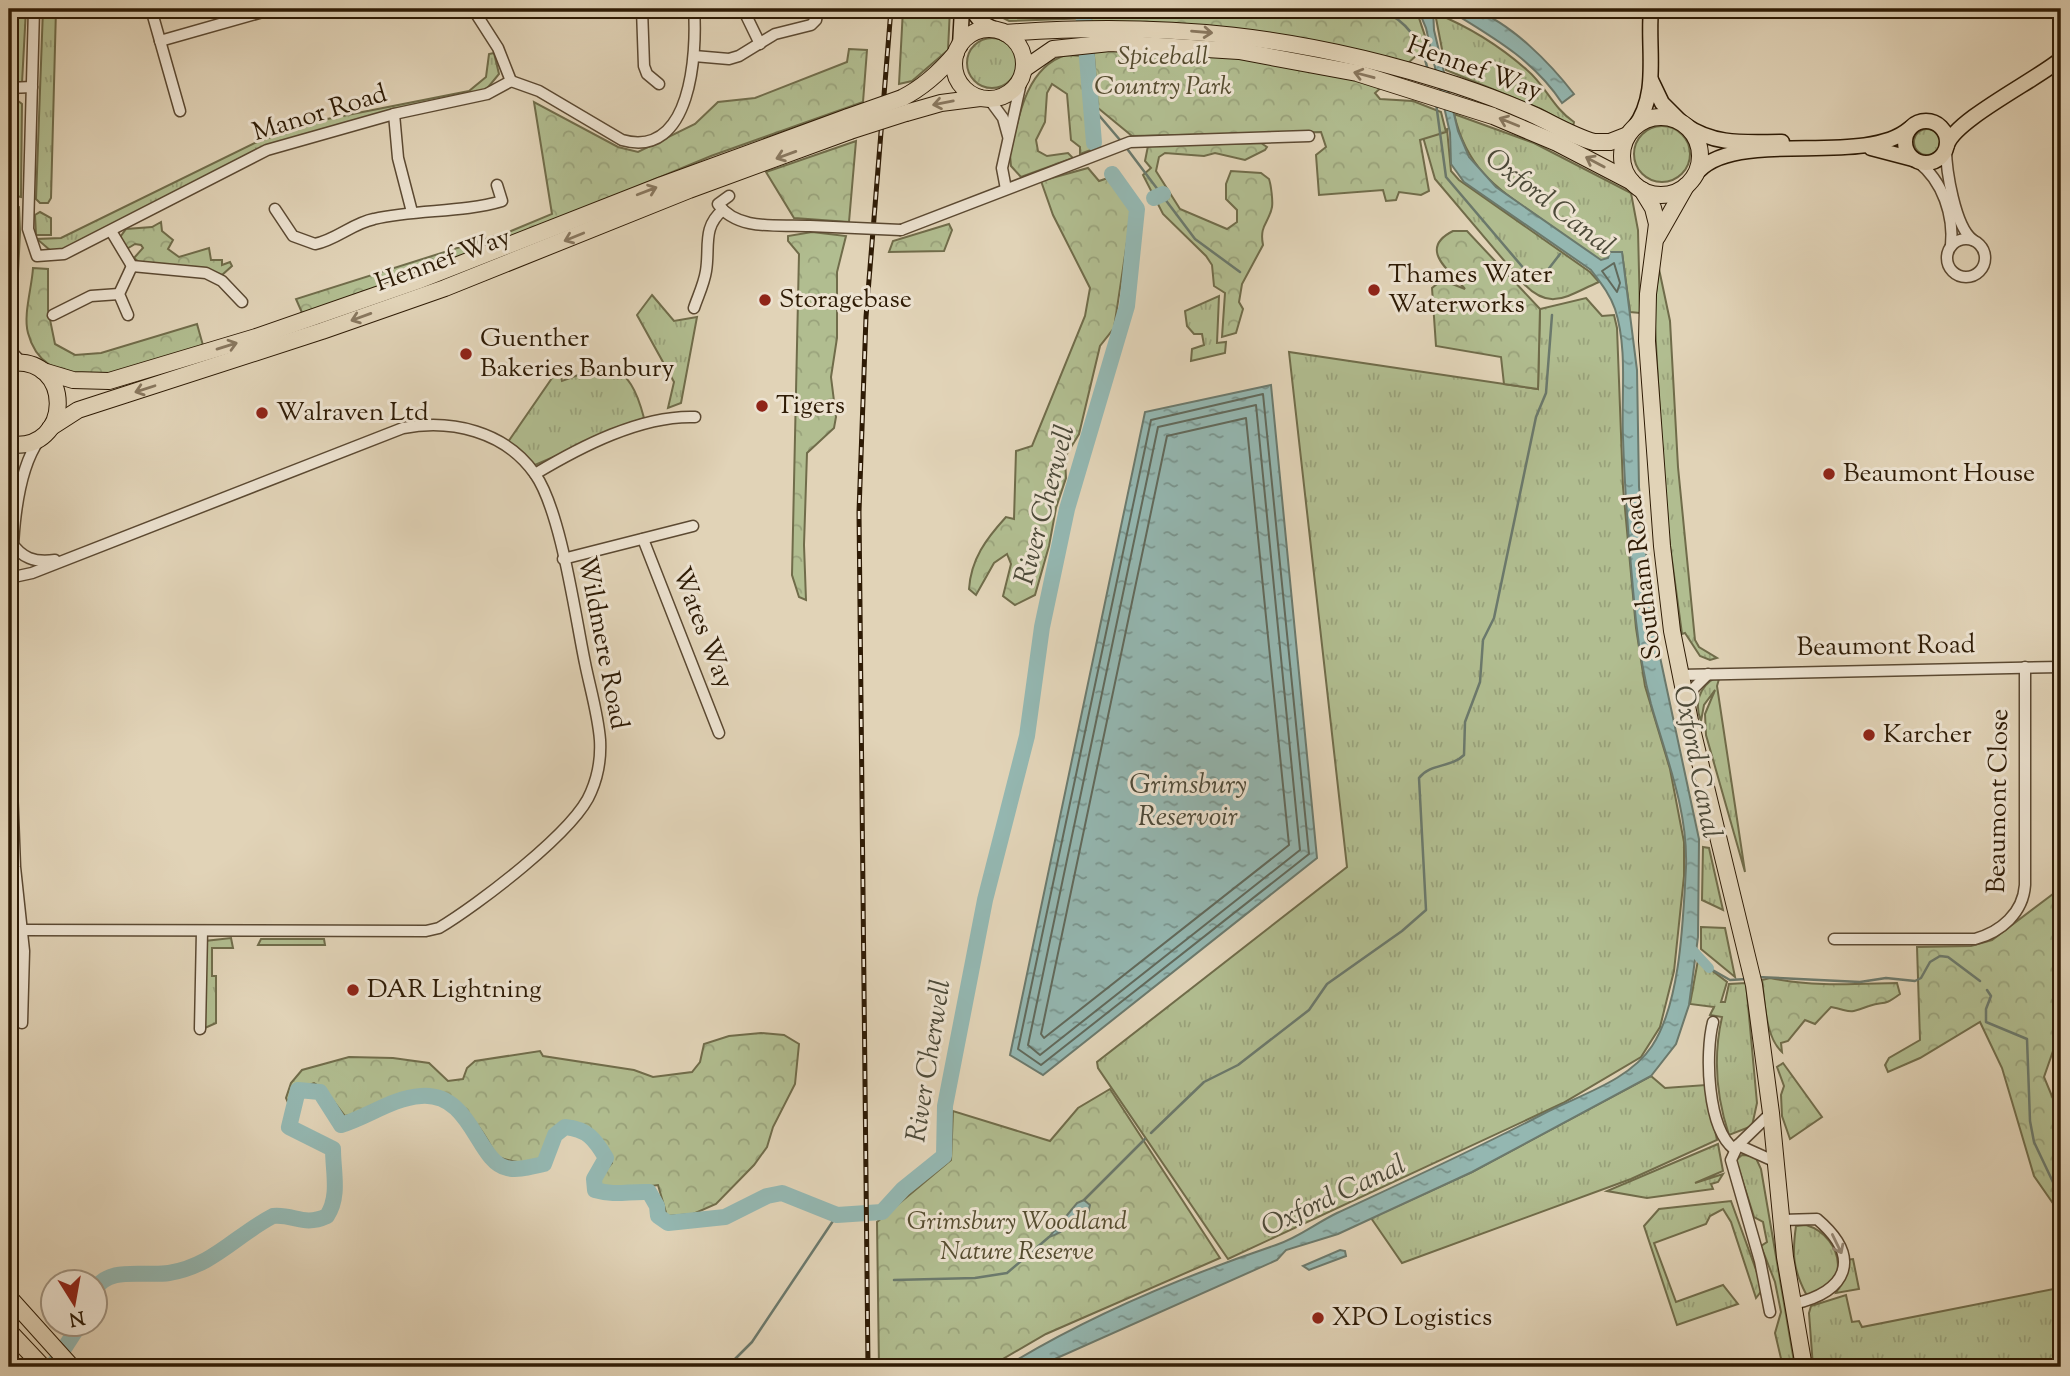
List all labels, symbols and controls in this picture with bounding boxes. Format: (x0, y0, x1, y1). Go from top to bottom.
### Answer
one-way arrow (1190, 26, 1213, 39)
street label: Hennef Way (1401, 27, 1547, 111)
park label: Spiceball Country Park (1094, 39, 1232, 106)
one-way arrow (1353, 68, 1376, 81)
street label: Manor Road (248, 76, 392, 152)
one-way arrow (932, 97, 955, 110)
one-way arrow (1499, 115, 1521, 128)
water label: Oxford Canal (1476, 139, 1622, 267)
one-way arrow (776, 149, 798, 162)
one-way arrow (1585, 155, 1605, 169)
one-way arrow (635, 183, 657, 196)
street label: Hennef Way (370, 219, 516, 303)
one-way arrow (564, 231, 585, 244)
place label: Thames Water Waterworks (1388, 257, 1553, 324)
place label: Storagebase (779, 282, 912, 319)
marker: Thames Water Waterworks (1366, 282, 1382, 298)
marker: Storagebase (757, 292, 773, 308)
one-way arrow (351, 312, 373, 325)
place label: Guenther Bakeries Banbury (480, 321, 674, 388)
one-way arrow (215, 339, 237, 351)
marker: Guenther Bakeries Banbury (458, 346, 474, 362)
one-way arrow (135, 383, 157, 396)
place label: Tigers (776, 388, 845, 425)
place label: Walraven Ltd (276, 395, 429, 432)
marker: Tigers (754, 398, 770, 414)
marker: Walraven Ltd (254, 405, 270, 421)
water label: River Cherwell (1005, 421, 1087, 589)
place label: Beaumont House (1843, 456, 2035, 493)
marker: Beaumont House (1821, 466, 1837, 482)
street label: Southam Road (1615, 492, 1672, 662)
street label: Wildmere Road (567, 553, 637, 733)
street label: Wates Way (662, 562, 742, 694)
street label: Beaumont Road (1796, 627, 1976, 667)
water label: Oxford Canal (1662, 682, 1730, 842)
street label: Beaumont Close (1979, 708, 2019, 894)
place label: Karcher (1883, 717, 1972, 754)
marker: Karcher (1861, 727, 1877, 743)
water label: Grimsbury Reservoir (1129, 766, 1247, 838)
place label: DAR Lightning (367, 972, 542, 1009)
water label: River Cherwell (897, 977, 963, 1145)
marker: DAR Lightning (345, 982, 361, 998)
water label: Oxford Canal (1255, 1146, 1413, 1248)
park label: Grimsbury Woodland Nature Reserve (907, 1204, 1127, 1271)
one-way arrow (1831, 1234, 1844, 1255)
north arrow (38, 1268, 108, 1338)
place label: XPO Logistics (1332, 1300, 1492, 1337)
text: N (67, 1303, 87, 1332)
marker: XPO Logistics (1310, 1310, 1326, 1326)

